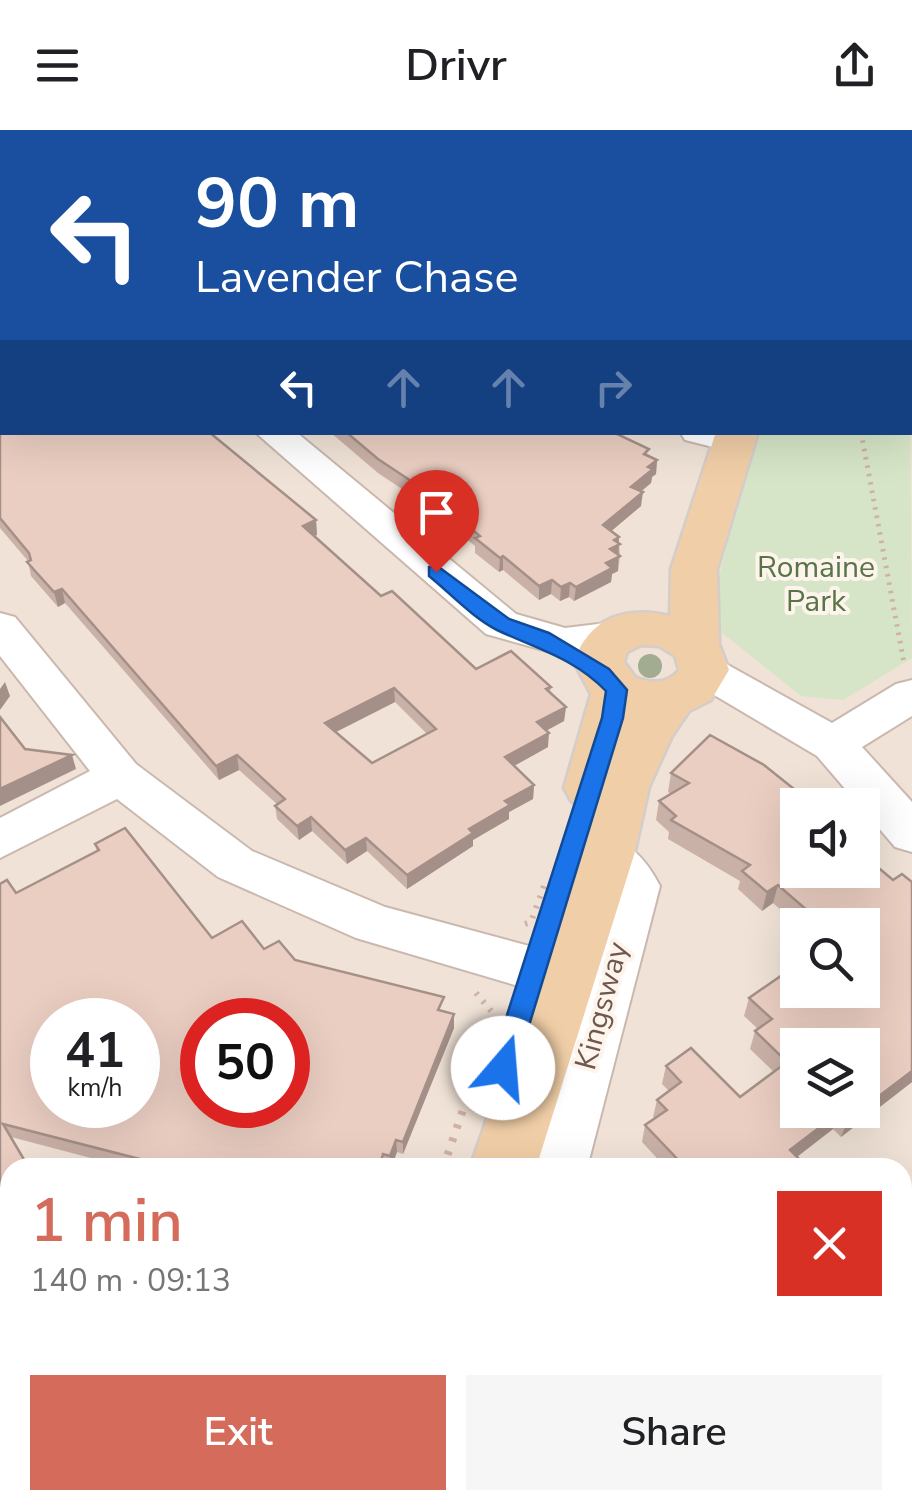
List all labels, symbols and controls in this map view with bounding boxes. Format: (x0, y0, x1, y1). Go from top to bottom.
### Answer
text: Drivr (405, 35, 507, 96)
icon: menu (30, 38, 85, 93)
icon: share (827, 38, 882, 93)
text: 90 m (195, 156, 359, 252)
icon: left (30, 170, 160, 300)
text: Lavender Chase (195, 247, 519, 308)
icon: left (271, 360, 326, 415)
icon: ahead (376, 360, 431, 415)
icon: ahead (481, 360, 536, 415)
icon: right (586, 360, 641, 415)
pin (394, 470, 479, 573)
icon: arrive (409, 485, 464, 540)
park label: Romaine Park (757, 547, 875, 622)
map controls (780, 788, 880, 1128)
button: sound (780, 788, 880, 888)
button: search (780, 908, 880, 1008)
street label: Kingsway (565, 937, 639, 1074)
speed limit sign: 50 (180, 998, 310, 1128)
text: 41 (65, 1016, 125, 1085)
position arrow (451, 1016, 555, 1120)
button: layers (780, 1028, 880, 1128)
text: km/h (67, 1071, 123, 1105)
text: 1 min (30, 1180, 183, 1262)
button: close (777, 1191, 882, 1296)
text: 140 m · 09:13 (30, 1259, 231, 1302)
button: Exit (30, 1375, 446, 1490)
button: Share (466, 1375, 882, 1490)

